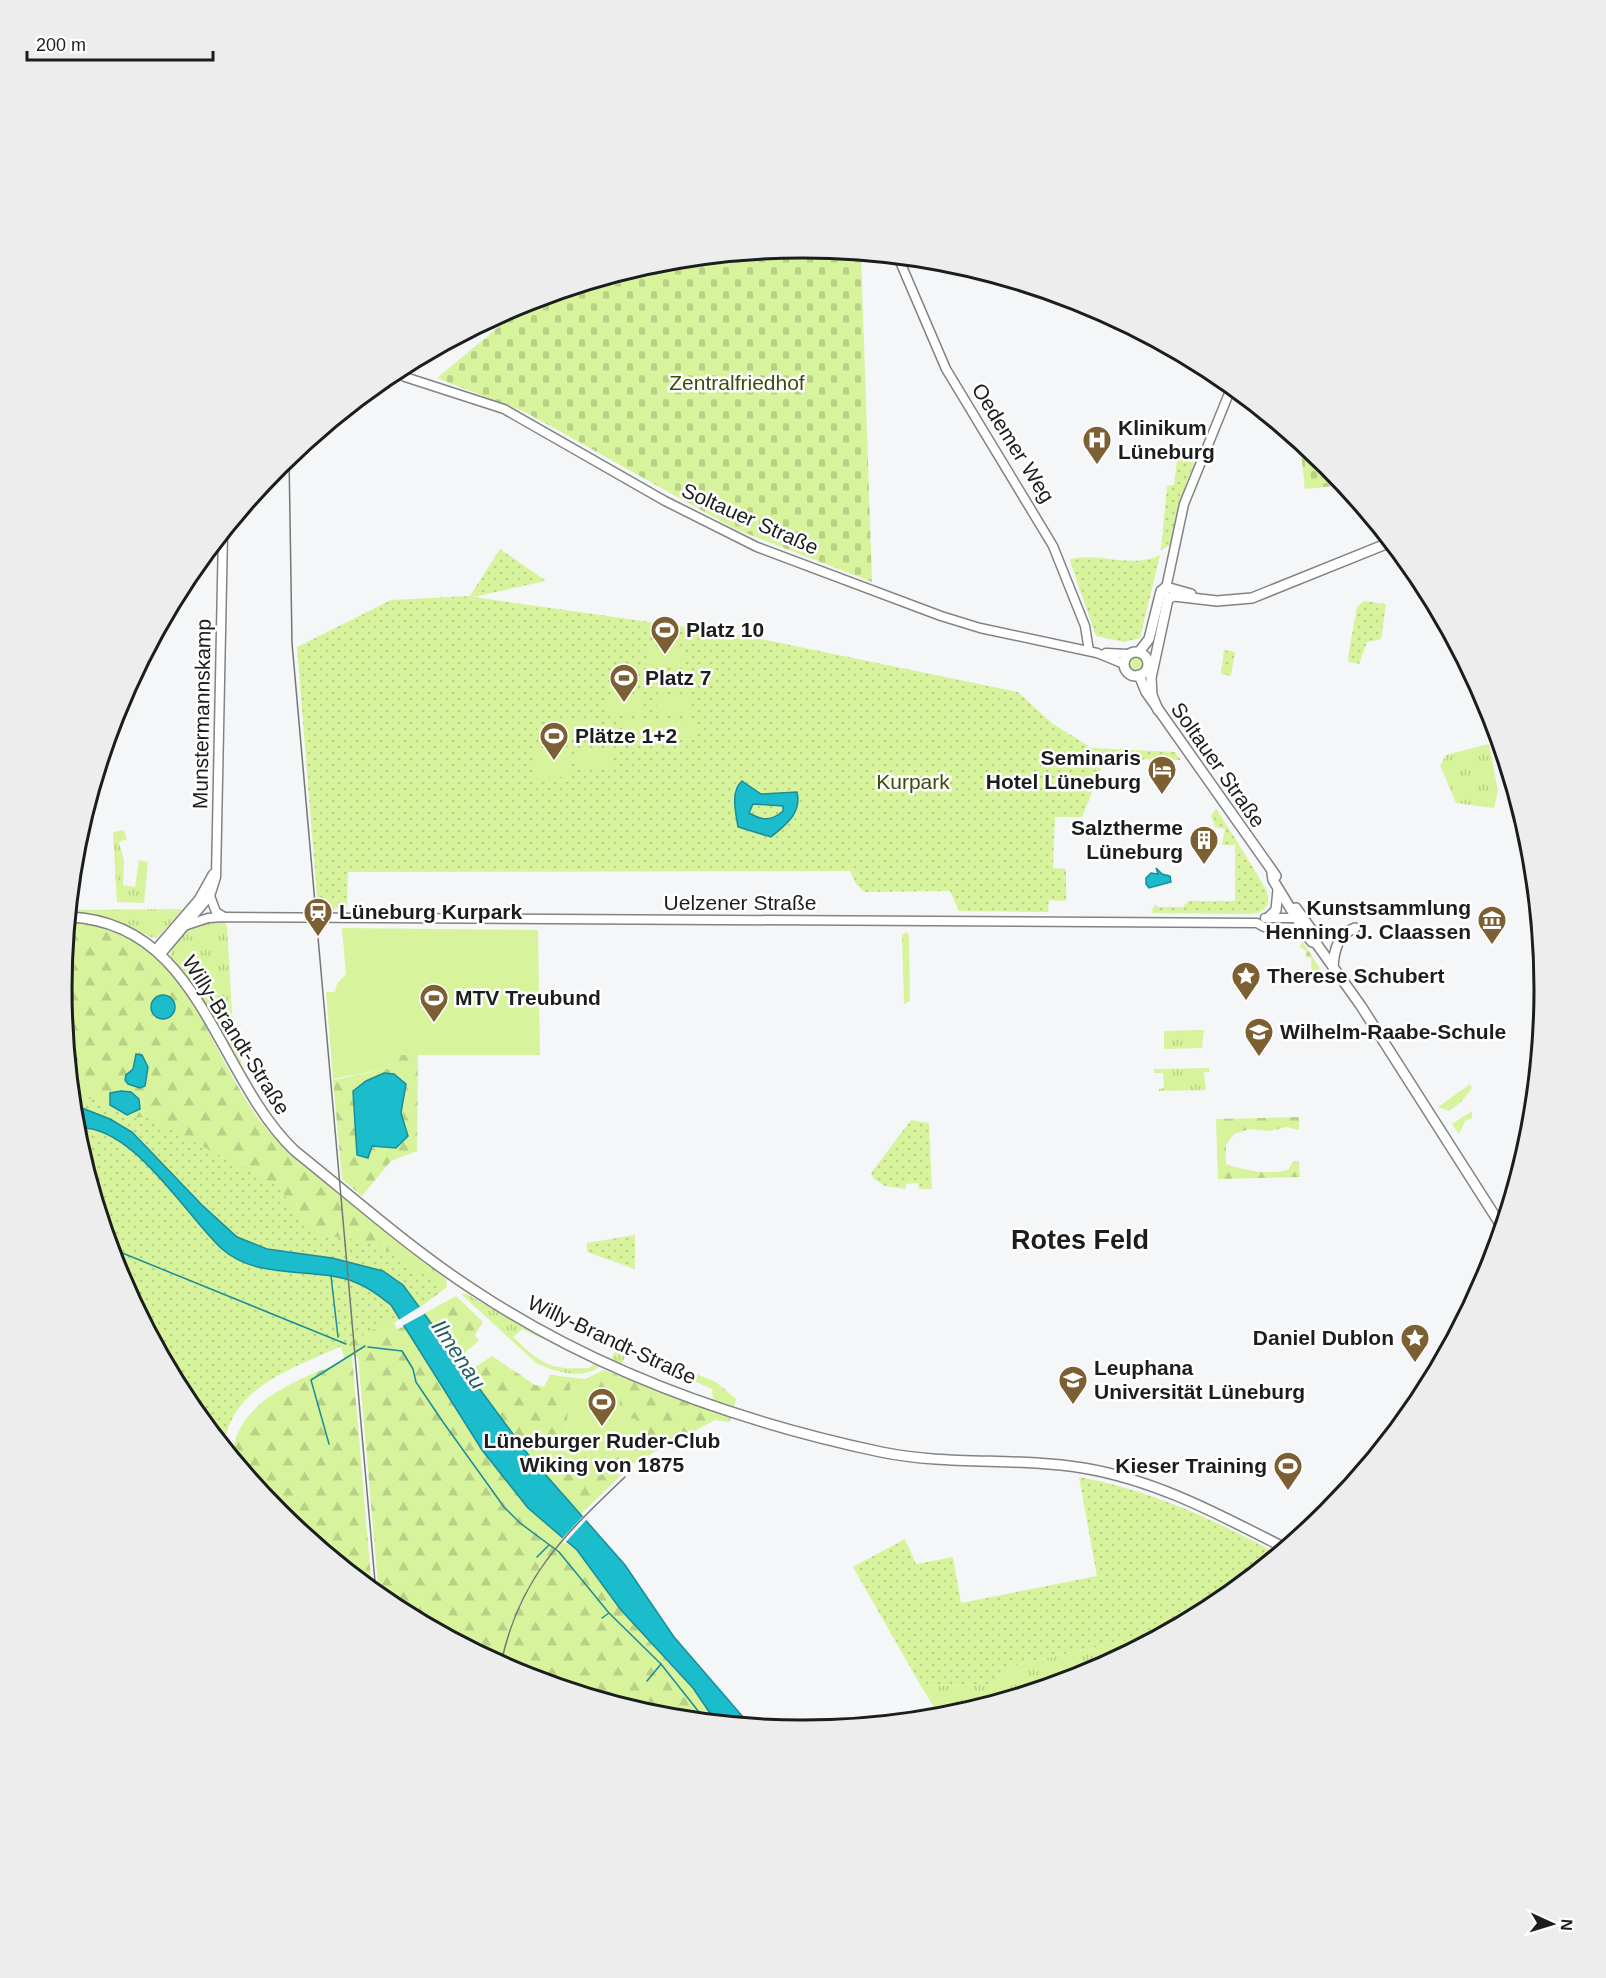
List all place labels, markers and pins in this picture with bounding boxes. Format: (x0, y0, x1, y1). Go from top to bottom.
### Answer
place label: Klinikum Lüneburg (1118, 416, 1215, 463)
hospital icon: Klinikum Lüneburg (1081, 424, 1113, 466)
sports icon: Platz 10 (649, 614, 681, 656)
place label: Platz 10 (686, 618, 764, 641)
sports icon: Platz 7 (608, 662, 640, 704)
place label: Platz 7 (645, 666, 712, 689)
sports icon: Plätze 1+2 (538, 720, 570, 762)
place label: Plätze 1+2 (575, 724, 677, 747)
place label: Seminaris Hotel Lüneburg (986, 746, 1141, 793)
hotel icon: Seminaris Hotel Lüneburg (1146, 754, 1178, 796)
place label: Salztherme Lüneburg (1071, 816, 1183, 863)
building icon: Salztherme Lüneburg (1188, 824, 1220, 866)
station icon: Lüneburg Kurpark (302, 896, 334, 938)
place label: Kunstsammlung Henning J. Claassen (1266, 896, 1471, 943)
place label: Lüneburg Kurpark (339, 900, 522, 923)
museum icon: Kunstsammlung Henning J. Claassen (1476, 904, 1508, 946)
place icon: Therese Schubert (1230, 960, 1262, 1002)
place label: Therese Schubert (1267, 964, 1444, 987)
sports icon: MTV Treubund (418, 982, 450, 1024)
place label: MTV Treubund (455, 986, 601, 1009)
school or university icon: Wilhelm-Raabe-Schule (1243, 1016, 1275, 1058)
place label: Wilhelm-Raabe-Schule (1280, 1020, 1506, 1043)
place icon: Daniel Dublon (1399, 1322, 1431, 1364)
place label: Daniel Dublon (1253, 1326, 1394, 1349)
place label: Leuphana Universität Lüneburg (1094, 1356, 1305, 1403)
school or university icon: Leuphana Universität Lüneburg (1057, 1364, 1089, 1406)
sports icon: Lüneburger Ruder-Club Wiking von 1875 (586, 1386, 618, 1428)
place label: Lüneburger Ruder-Club Wiking von 1875 (484, 1429, 720, 1476)
sports icon: Kieser Training (1272, 1450, 1304, 1492)
place label: Kieser Training (1115, 1454, 1267, 1477)

